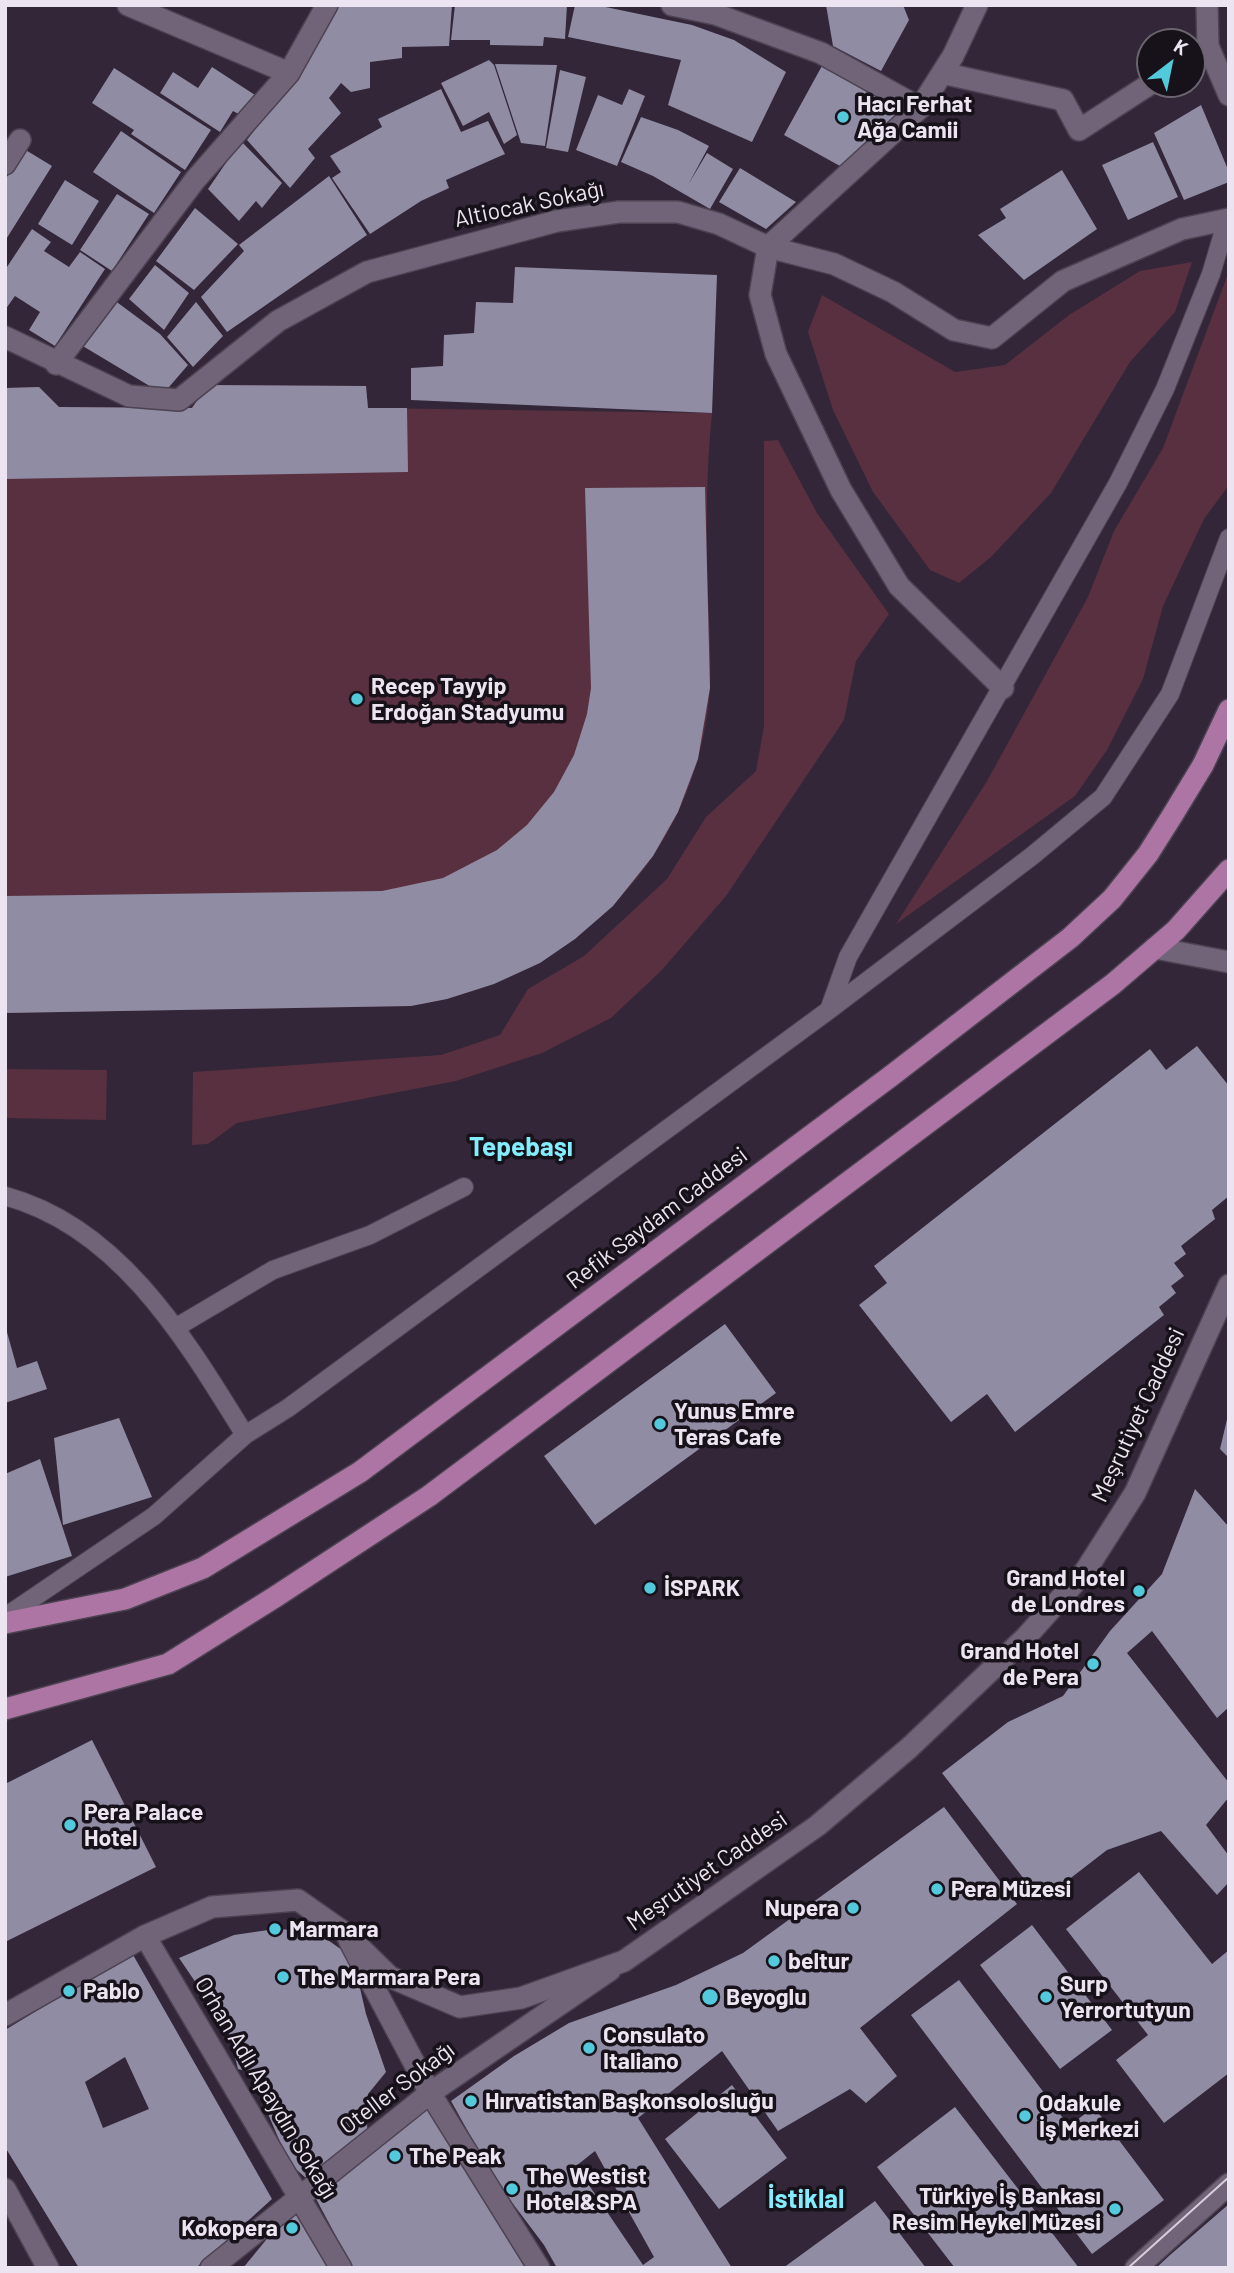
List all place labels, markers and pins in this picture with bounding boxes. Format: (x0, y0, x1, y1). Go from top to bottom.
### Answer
place label: Hacı Ferhat Ağa Camii (857, 90, 972, 144)
marker: Hacı Ferhat Ağa Camii (835, 109, 851, 125)
place label: Recep Tayyip Erdoğan Stadyumu (371, 672, 564, 726)
marker: Recep Tayyip Erdoğan Stadyumu (349, 691, 365, 707)
place label: Yunus Emre Teras Cafe (674, 1397, 795, 1451)
marker: Yunus Emre Teras Cafe (652, 1416, 668, 1432)
place label: Grand Hotel de Londres (1006, 1564, 1125, 1618)
place label: İSPARK (664, 1574, 740, 1602)
marker: İSPARK (642, 1580, 658, 1596)
marker: Grand Hotel de Londres (1131, 1583, 1147, 1599)
place label: Grand Hotel de Pera (960, 1637, 1079, 1691)
marker: Grand Hotel de Pera (1085, 1656, 1101, 1672)
place label: Pera Palace Hotel (84, 1798, 203, 1852)
marker: Pera Palace Hotel (62, 1817, 78, 1833)
place label: Pera Müzesi (951, 1875, 1071, 1903)
marker: Pera Müzesi (929, 1881, 945, 1897)
place label: Nupera (765, 1894, 839, 1922)
marker: Nupera (845, 1900, 861, 1916)
place label: Marmara (289, 1915, 379, 1943)
marker: Marmara (267, 1921, 283, 1937)
place label: beltur (788, 1947, 849, 1975)
marker: beltur (766, 1953, 782, 1969)
place label: The Marmara Pera (297, 1963, 481, 1991)
marker: The Marmara Pera (275, 1969, 291, 1985)
place label: Surp Yerrortutyun (1060, 1970, 1191, 2024)
place label: Pablo (83, 1977, 140, 2005)
marker: Pablo (61, 1983, 77, 1999)
place label: Beyoglu (726, 1983, 807, 2011)
marker: Beyoglu (700, 1987, 720, 2007)
marker: Surp Yerrortutyun (1038, 1989, 1054, 2005)
place label: Consulato Italiano (603, 2021, 705, 2075)
marker: Consulato Italiano (581, 2040, 597, 2056)
place label: Hırvatistan Başkonsolosluğu (485, 2087, 774, 2115)
place label: Odakule İş Merkezi (1039, 2089, 1139, 2143)
marker: Hırvatistan Başkonsolosluğu (463, 2093, 479, 2109)
marker: Odakule İş Merkezi (1017, 2108, 1033, 2124)
place label: The Peak (409, 2142, 502, 2170)
marker: The Peak (387, 2148, 403, 2164)
place label: The Westist Hotel&SPA (526, 2162, 647, 2216)
marker: The Westist Hotel&SPA (504, 2181, 520, 2197)
place label: Türkiye İş Bankası Resim Heykel Müzesi (892, 2182, 1101, 2236)
marker: Türkiye İş Bankası Resim Heykel Müzesi (1107, 2201, 1123, 2217)
place label: Kokopera (181, 2214, 278, 2242)
marker: Kokopera (284, 2220, 300, 2236)

